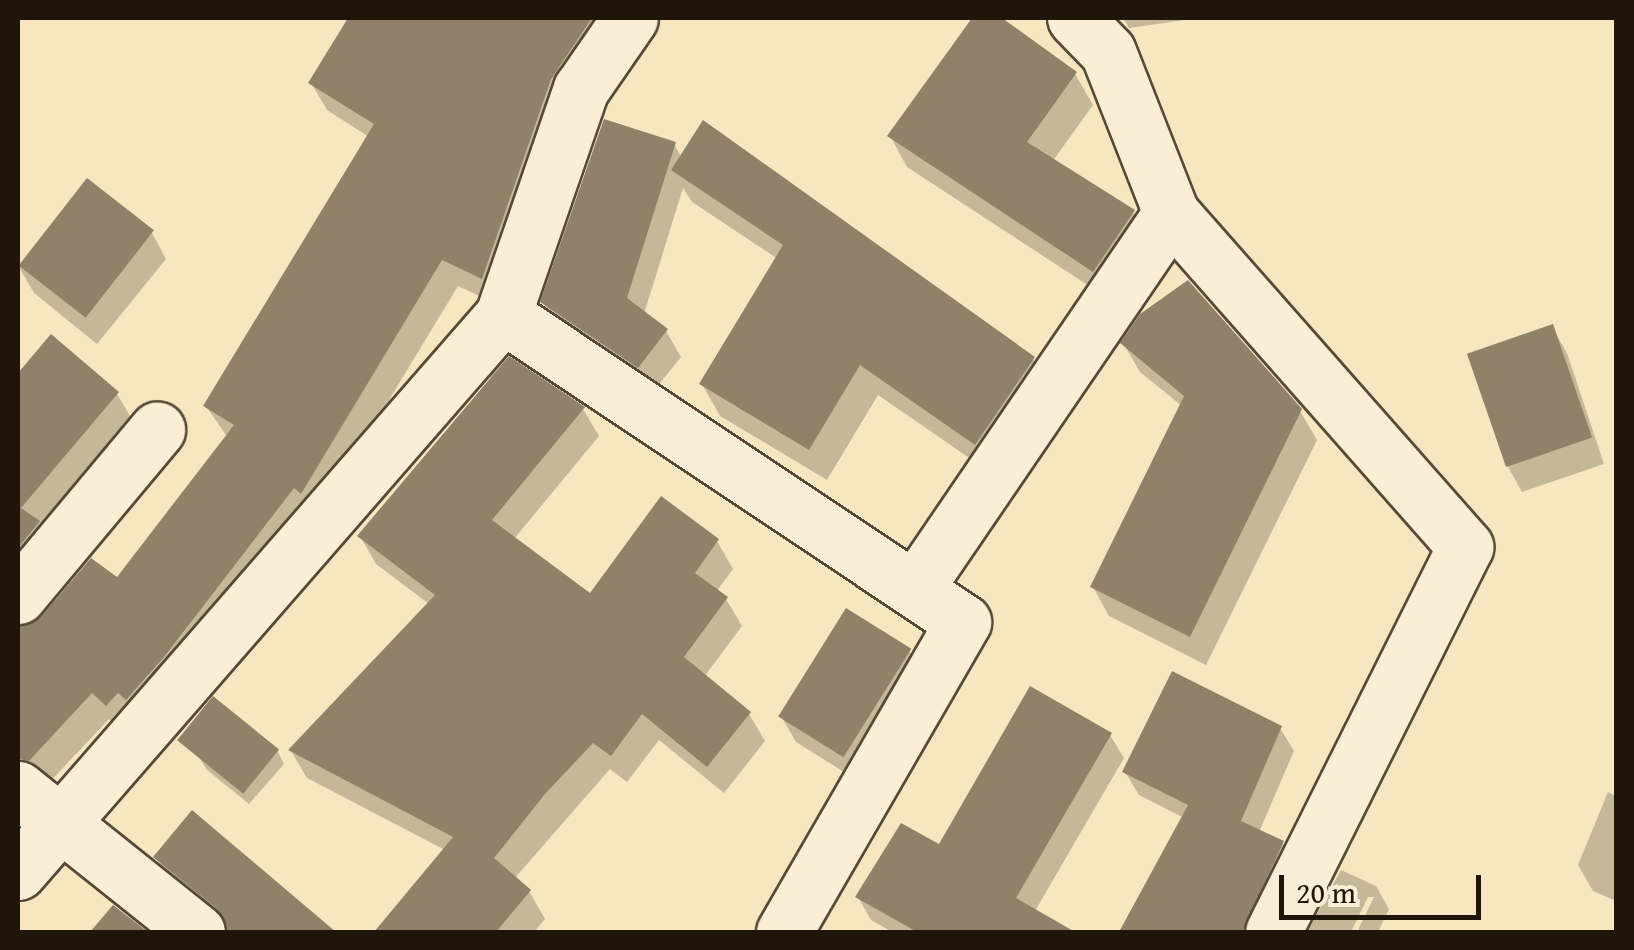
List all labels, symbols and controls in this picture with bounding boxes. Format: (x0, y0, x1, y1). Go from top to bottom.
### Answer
scale bar (1284, 855, 1486, 917)
text: 20 m (1296, 870, 1356, 914)

